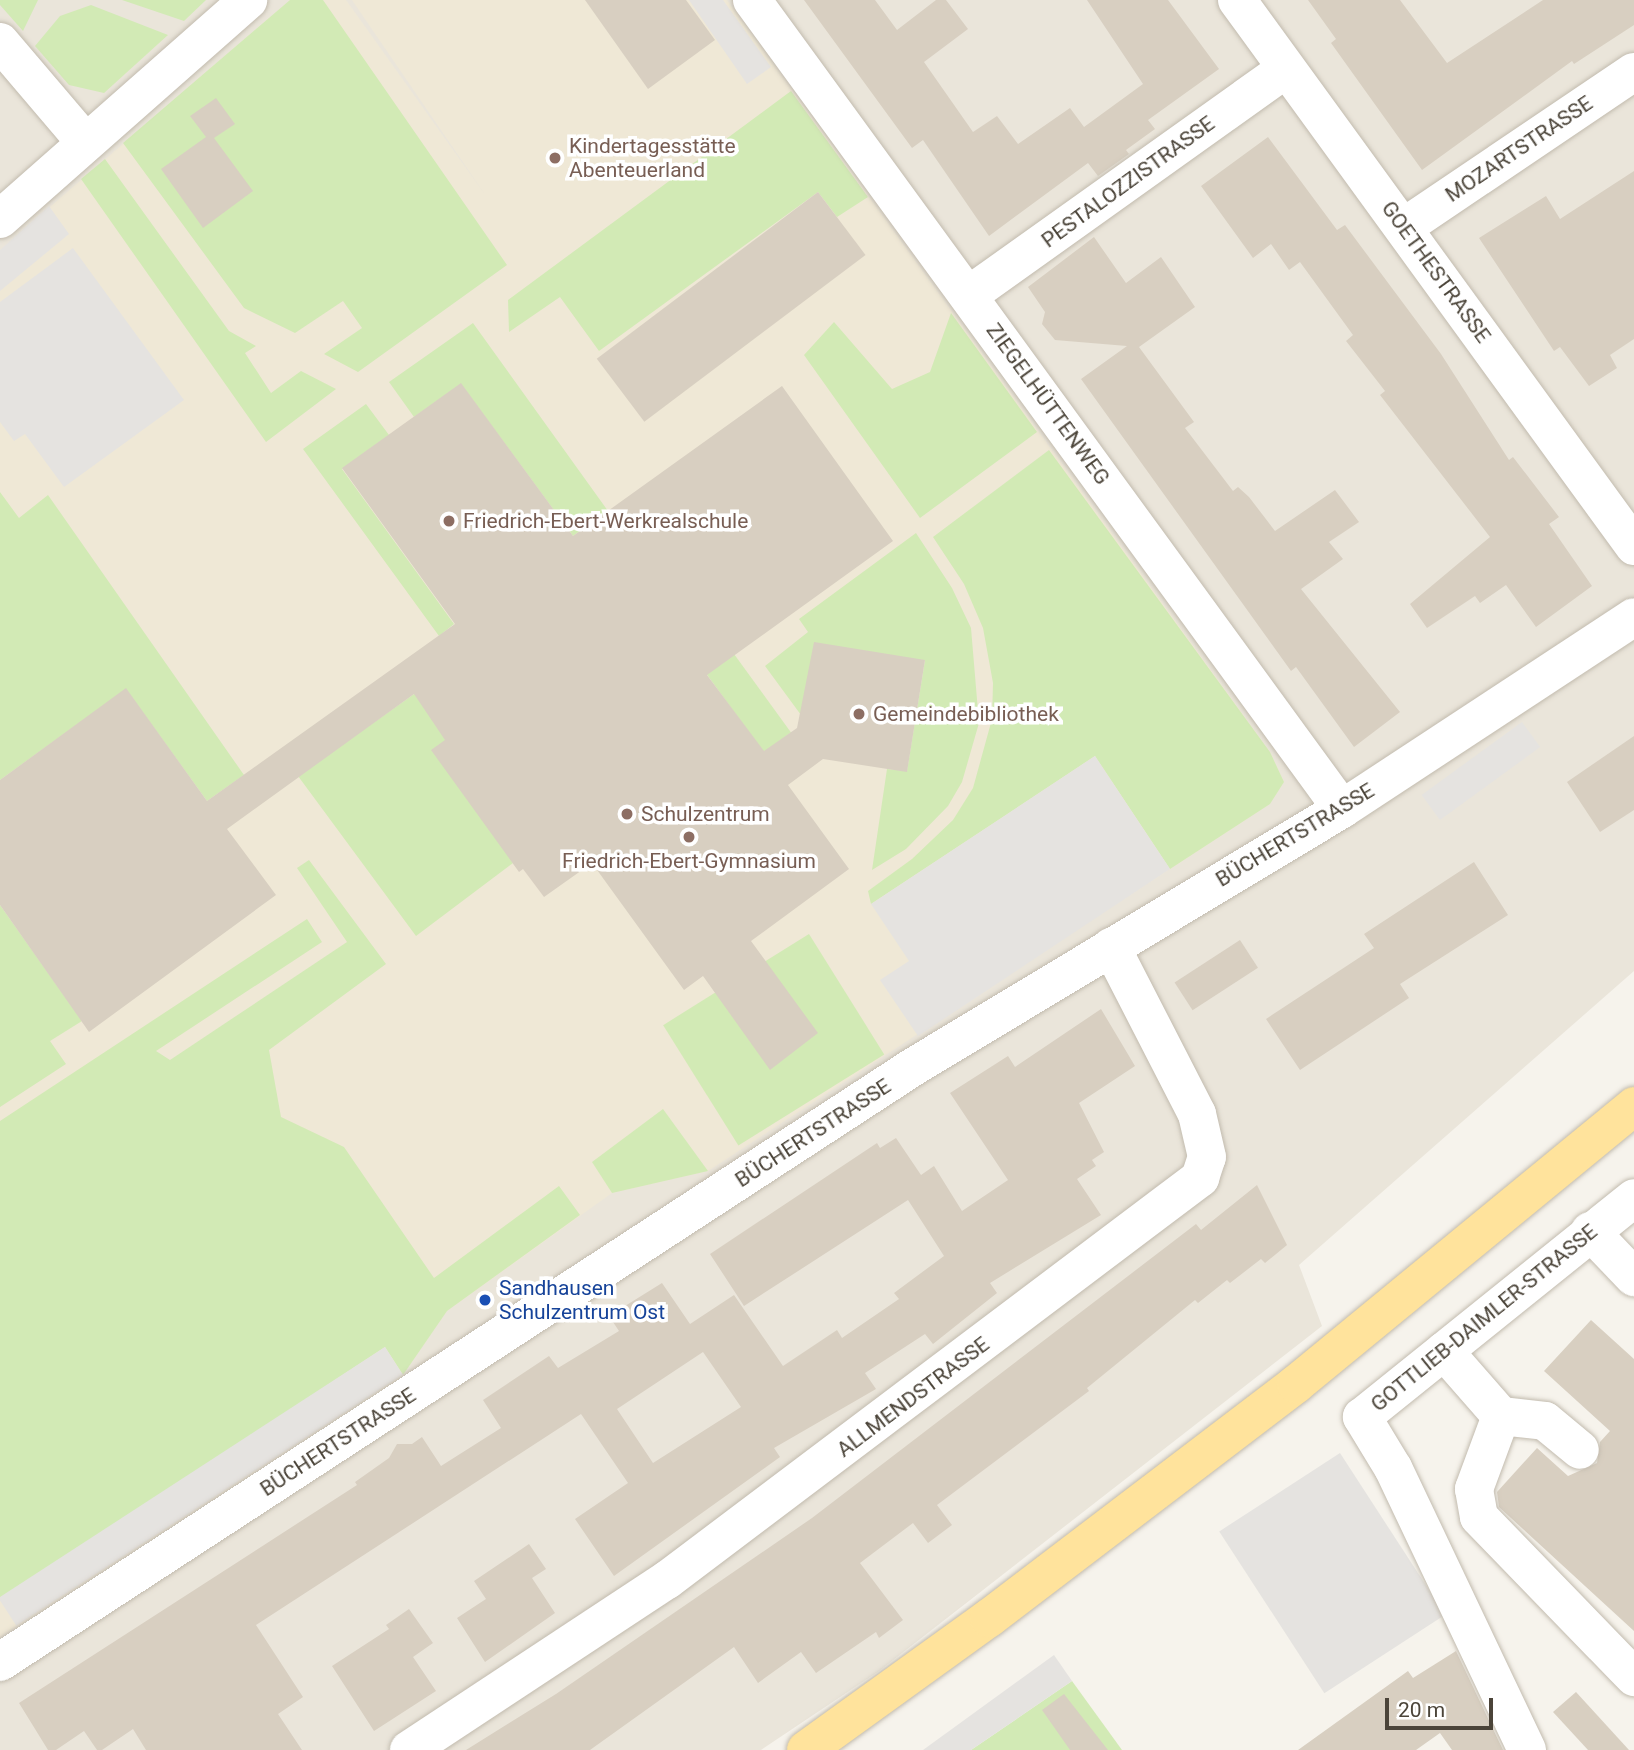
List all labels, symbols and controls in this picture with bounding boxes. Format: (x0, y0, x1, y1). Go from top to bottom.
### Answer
street label: MOZARTSTRASSE (1441, 90, 1597, 208)
street label: PESTALOZZISTRASSE (1037, 111, 1219, 253)
place label: Kindertagesstätte Abenteuerland (569, 133, 736, 183)
marker: Kindertagesstätte Abenteuerland (547, 150, 563, 166)
street label: GOETHESTRASSE (1376, 196, 1496, 348)
street label: ZIEGELHÜTTENWEG (981, 318, 1115, 490)
place label: Friedrich-Ebert-Werkrealschule (463, 508, 748, 534)
marker: Friedrich-Ebert-Werkrealschule (441, 513, 457, 529)
place label: Gemeindebibliothek (873, 701, 1059, 727)
marker: Gemeindebibliothek (851, 706, 867, 722)
street label: BÜCHERTSTRASSE (1211, 778, 1379, 892)
place label: Schulzentrum (641, 801, 770, 827)
marker: Schulzentrum (619, 806, 635, 822)
marker: Friedrich-Ebert-Gymnasium (681, 829, 697, 845)
place label: Friedrich-Ebert-Gymnasium (562, 848, 816, 874)
street label: BÜCHERTSTRASSE (731, 1073, 895, 1193)
street label: GOTTLIEB-DAIMLER-STRASSE (1366, 1219, 1602, 1417)
place label: Sandhausen Schulzentrum Ost (499, 1275, 665, 1325)
marker: Sandhausen Schulzentrum Ost (477, 1292, 493, 1308)
street label: ALLMENDSTRASSE (832, 1332, 994, 1462)
street label: BÜCHERTSTRASSE (256, 1382, 420, 1502)
scale bar (1389, 1684, 1498, 1728)
text: 20 m (1398, 1698, 1445, 1722)

